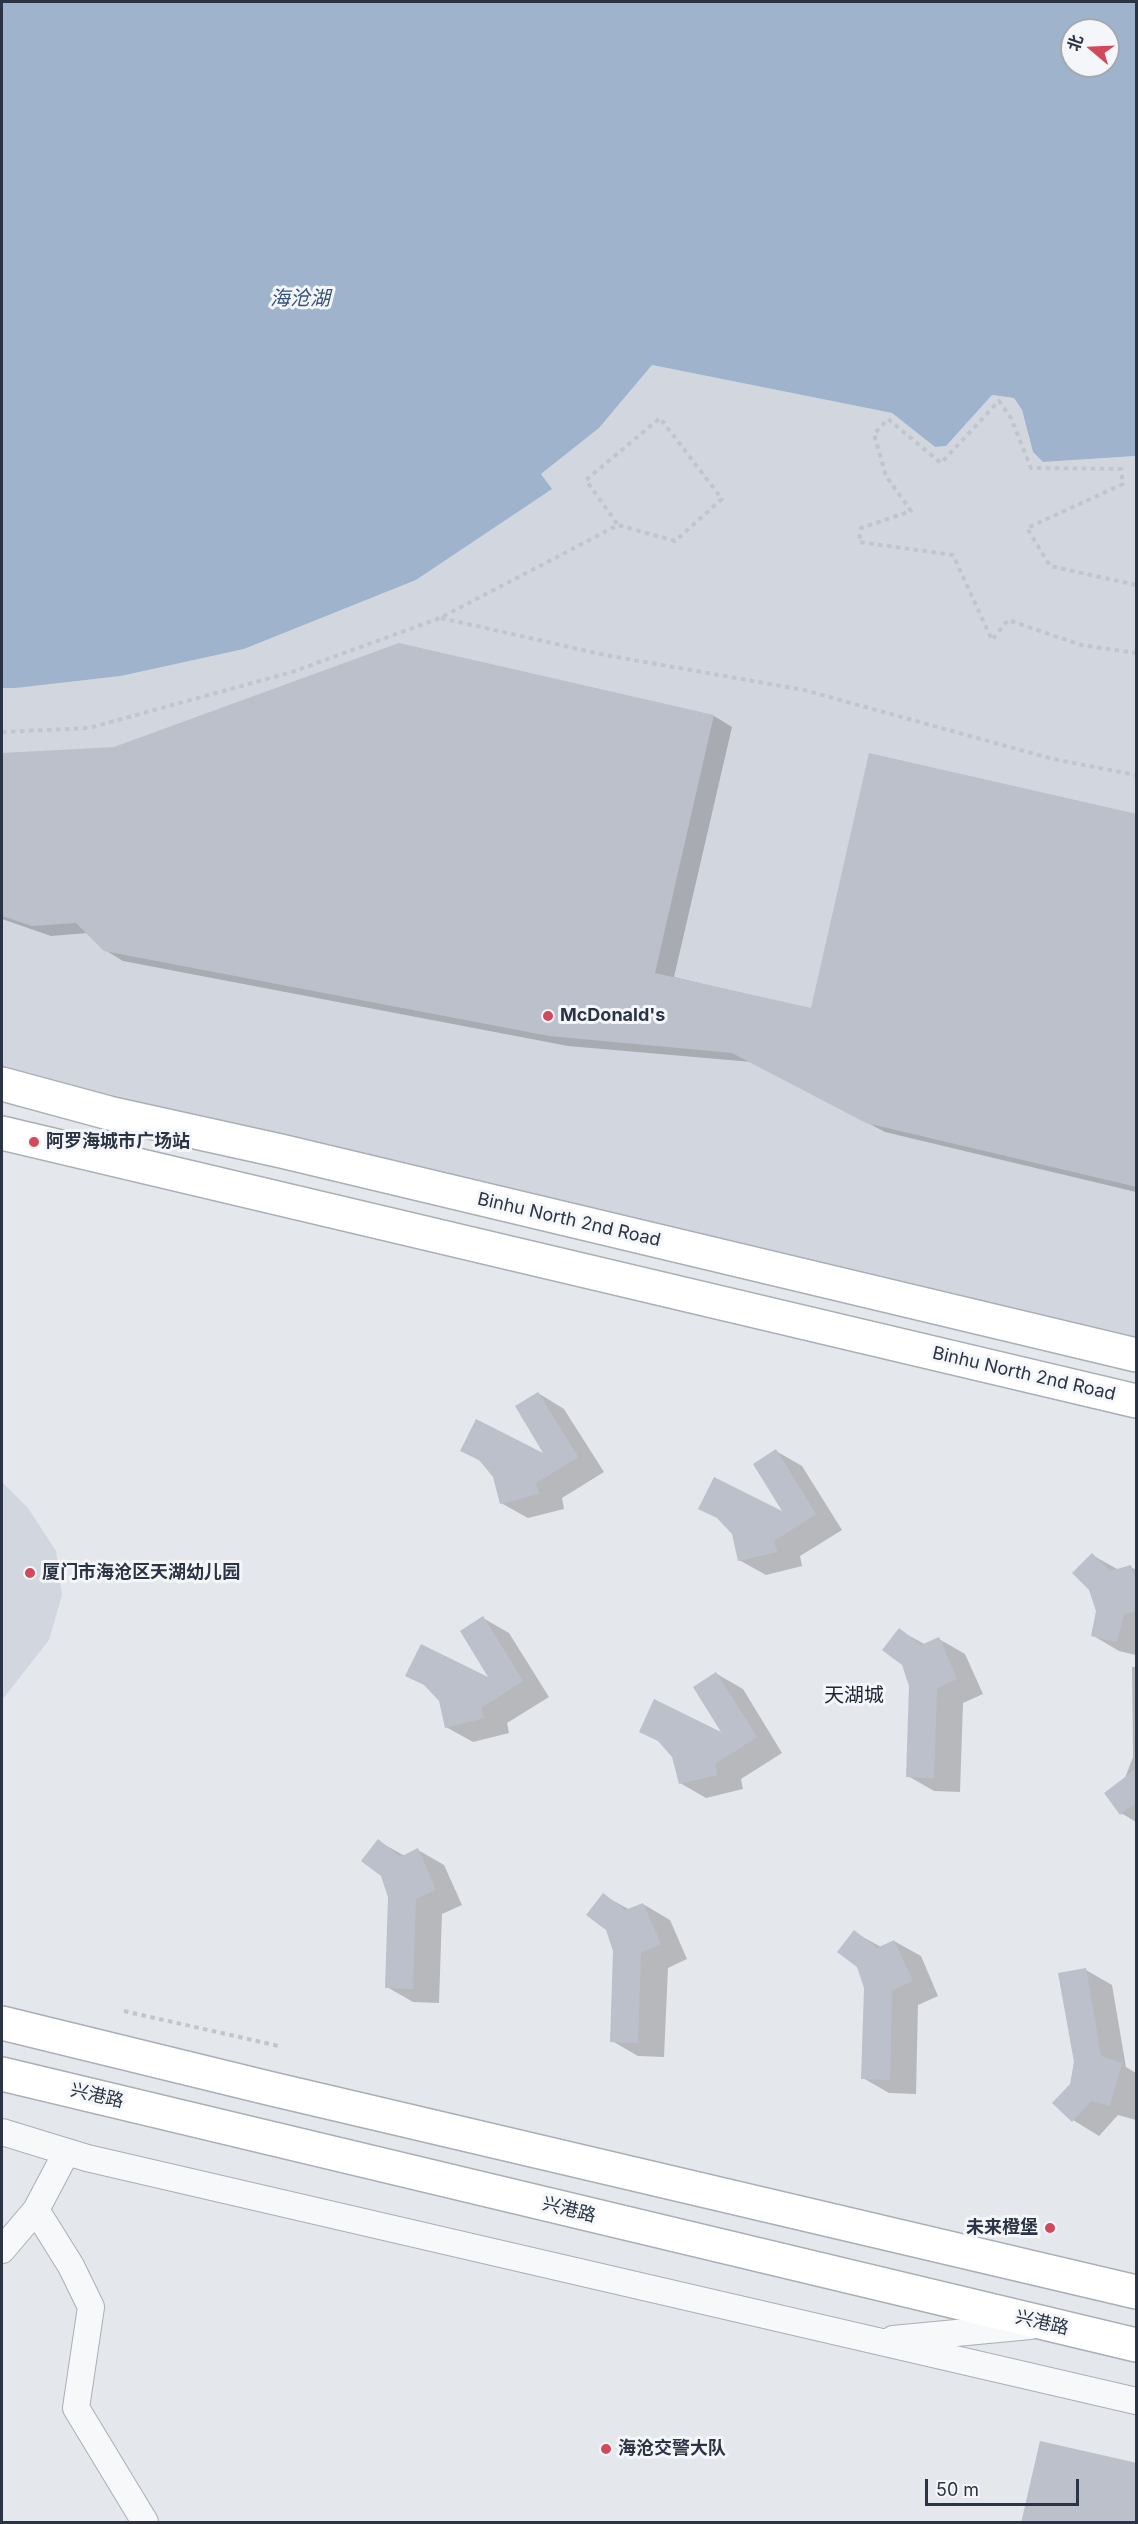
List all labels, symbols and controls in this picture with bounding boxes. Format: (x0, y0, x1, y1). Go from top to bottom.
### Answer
north arrow (1060, 18, 1120, 78)
text: 北 (1063, 32, 1087, 54)
water label: 海沧湖 (270, 287, 330, 311)
place label: McDonald's (560, 1005, 665, 1027)
marker: McDonald's (541, 1009, 555, 1023)
place label: 阿罗海城市广场站 (46, 1131, 190, 1153)
marker: 阿罗海城市广场站 (27, 1135, 41, 1149)
street label: Binhu North 2nd Road (475, 1188, 663, 1252)
street label: Binhu North 2nd Road (930, 1342, 1118, 1406)
place label: 厦门市海沧区天湖幼儿园 (42, 1562, 240, 1584)
marker: 厦门市海沧区天湖幼儿园 (23, 1566, 37, 1580)
district label: 天湖城 (824, 1684, 884, 1708)
street label: 兴港路 (68, 2079, 126, 2113)
street label: 兴港路 (540, 2193, 598, 2227)
place label: 未来橙堡 (966, 2217, 1038, 2239)
marker: 未来橙堡 (1043, 2221, 1057, 2235)
street label: 兴港路 (1013, 2306, 1071, 2340)
place label: 海沧交警大队 (618, 2438, 726, 2460)
marker: 海沧交警大队 (599, 2442, 613, 2456)
scale bar (928, 2467, 1082, 2505)
text: 50 m (936, 2479, 979, 2500)

